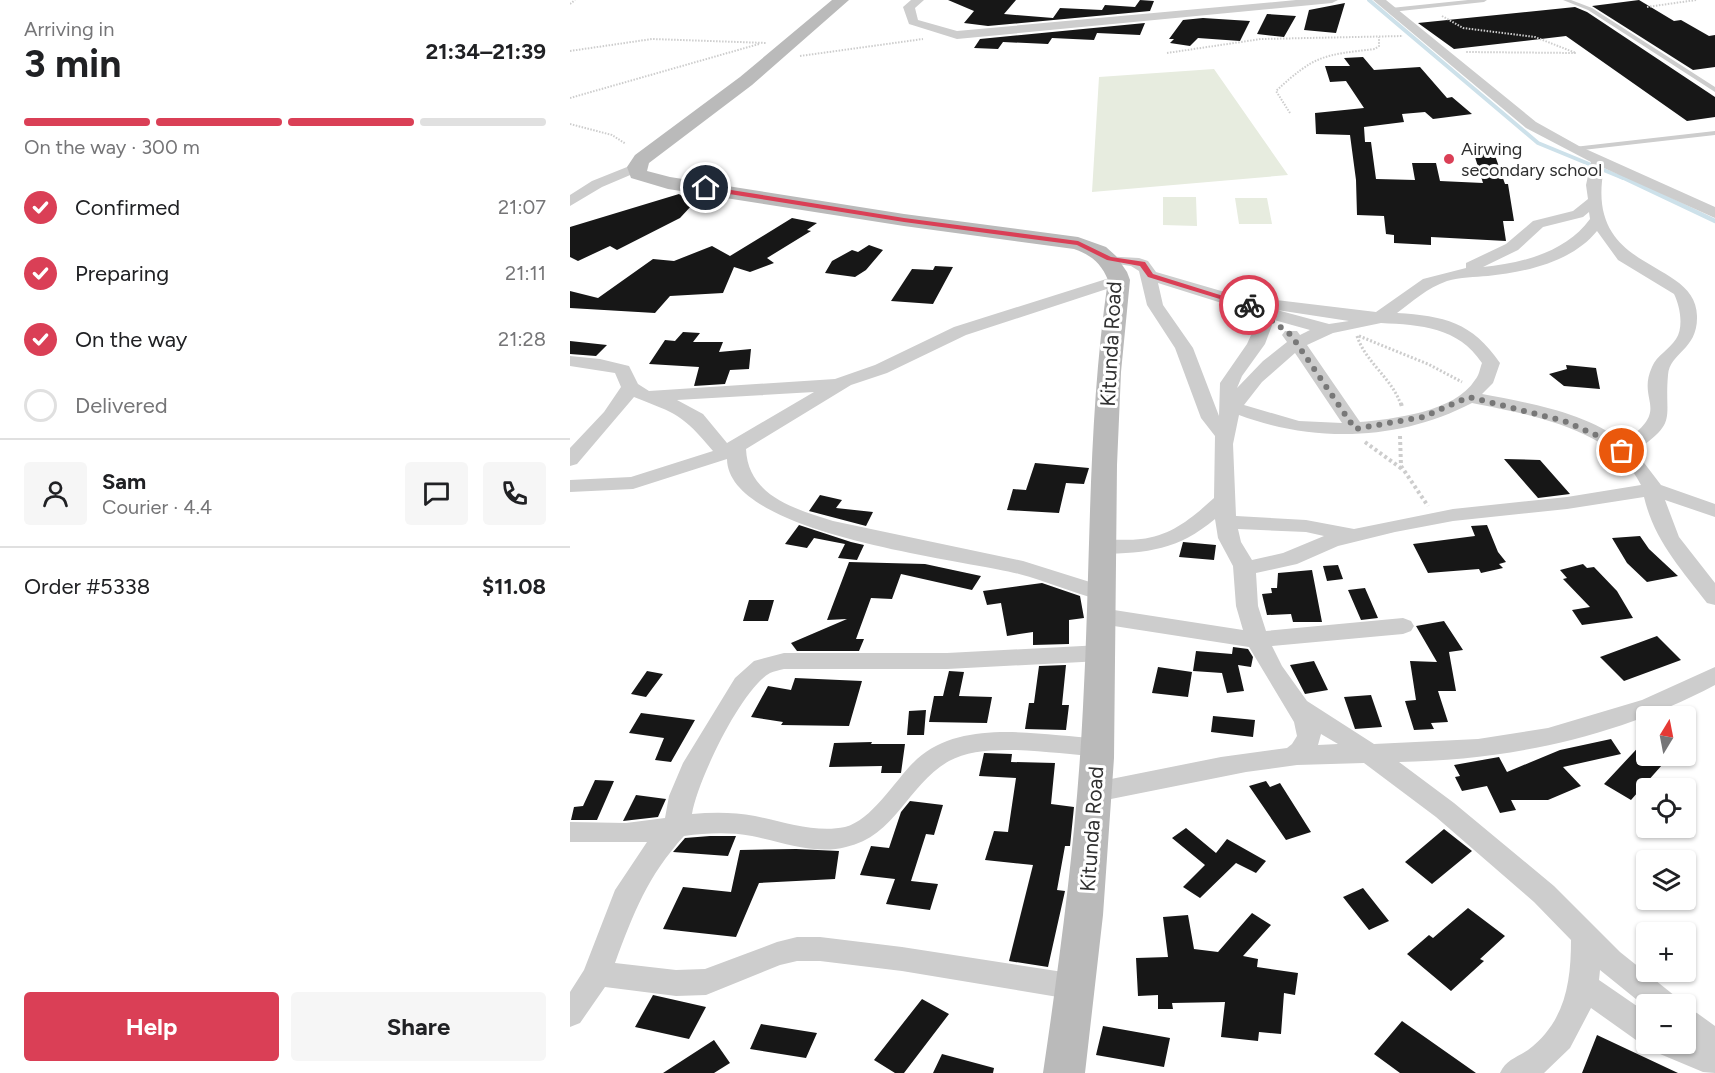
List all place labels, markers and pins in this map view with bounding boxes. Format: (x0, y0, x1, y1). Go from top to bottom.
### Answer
place label: Airwing secondary school (1461, 138, 1602, 181)
marker: Airwing secondary school (1442, 152, 1456, 166)
pin (680, 162, 731, 213)
pin (1596, 425, 1647, 476)

